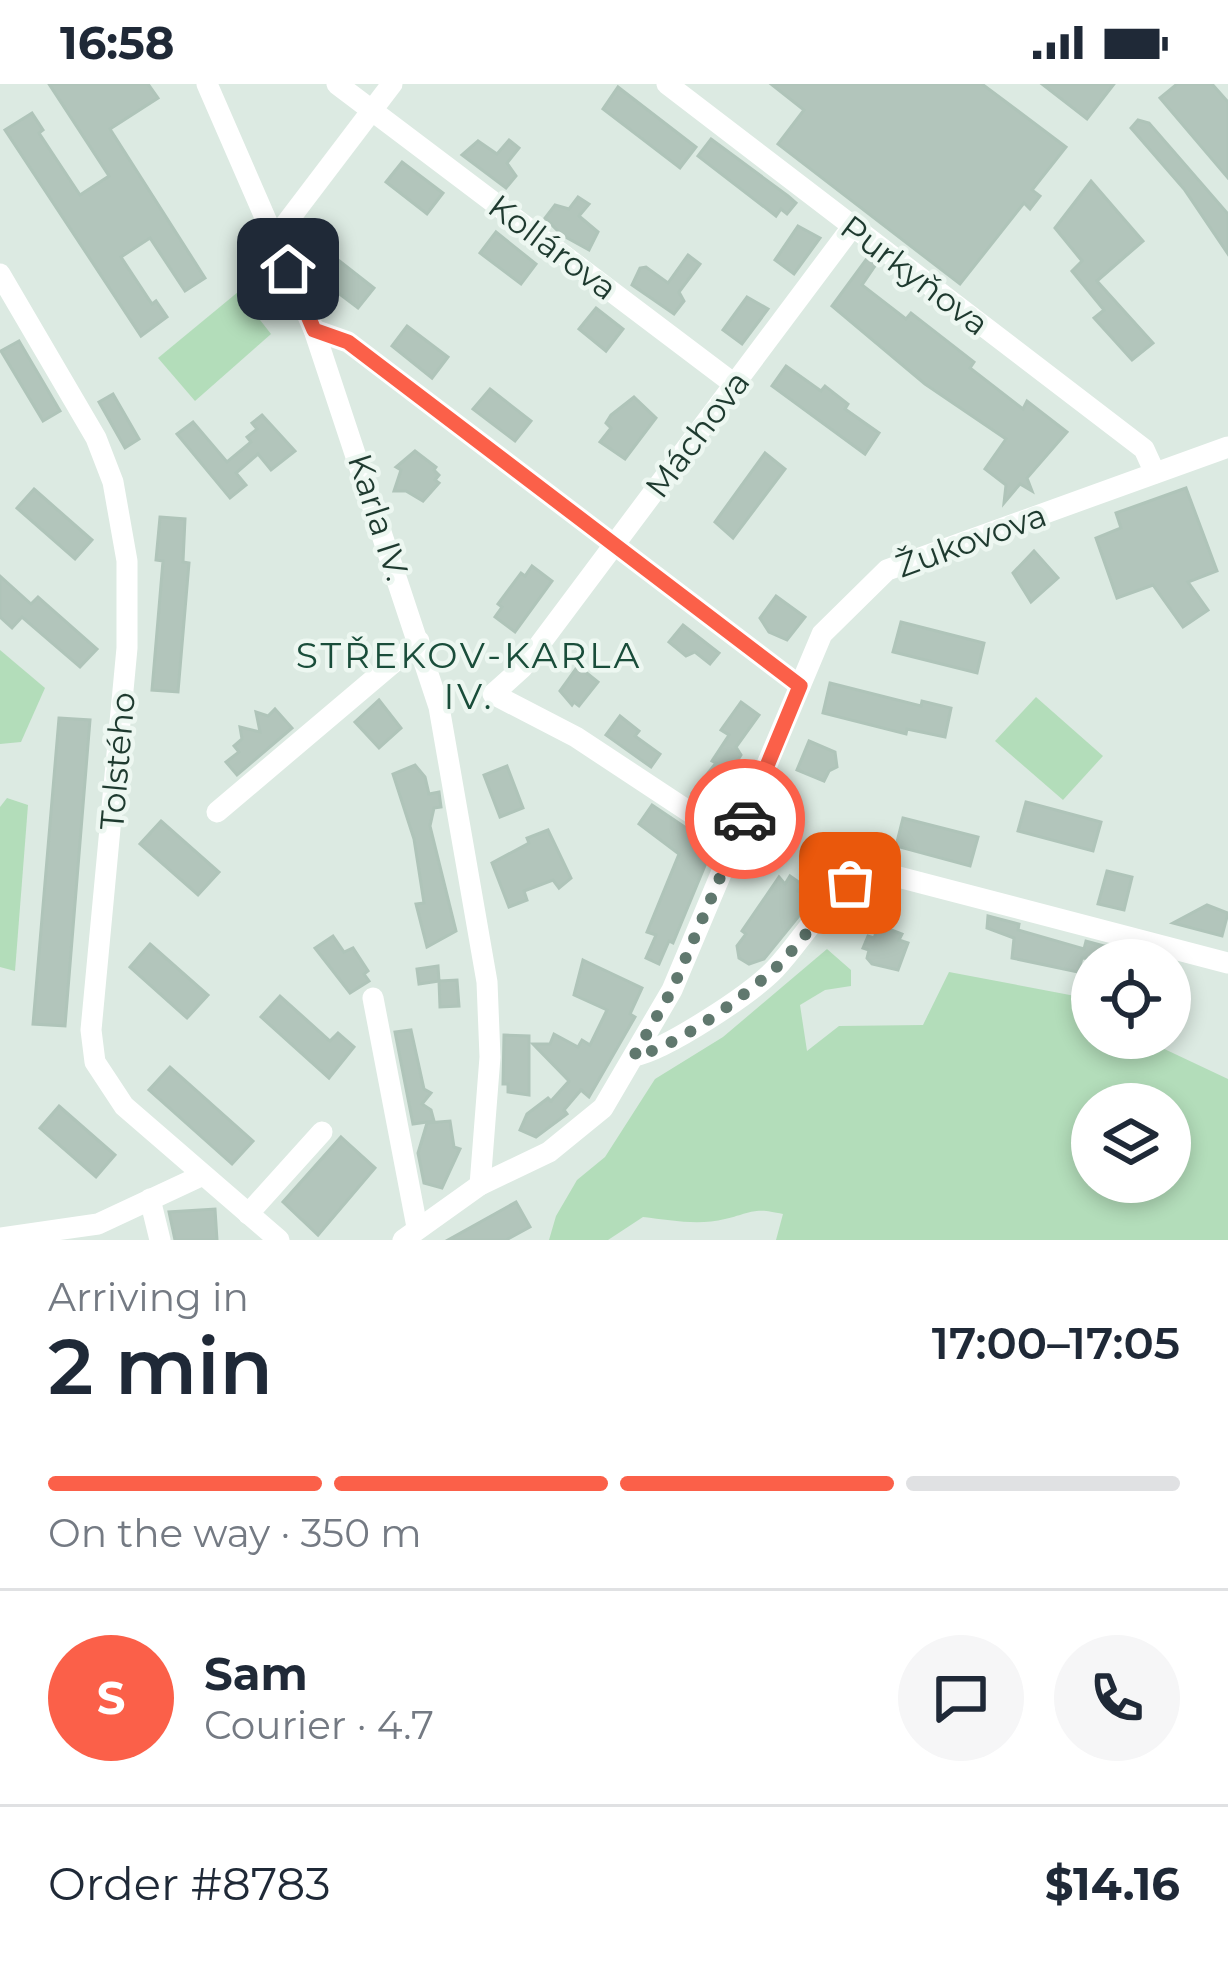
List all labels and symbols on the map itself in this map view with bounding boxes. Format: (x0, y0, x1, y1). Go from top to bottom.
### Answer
street label: Kollárova (481, 186, 625, 308)
street label: Purkyňova (833, 206, 997, 344)
pin (237, 218, 339, 320)
street label: Máchova (636, 363, 758, 505)
street label: Karla IV. (340, 449, 418, 585)
street label: Žukovova (890, 494, 1052, 586)
district label: STŘEKOV-KARLA IV. (296, 633, 642, 718)
street label: Tolstého (91, 690, 143, 832)
courier (685, 759, 805, 879)
pin (799, 832, 901, 934)

